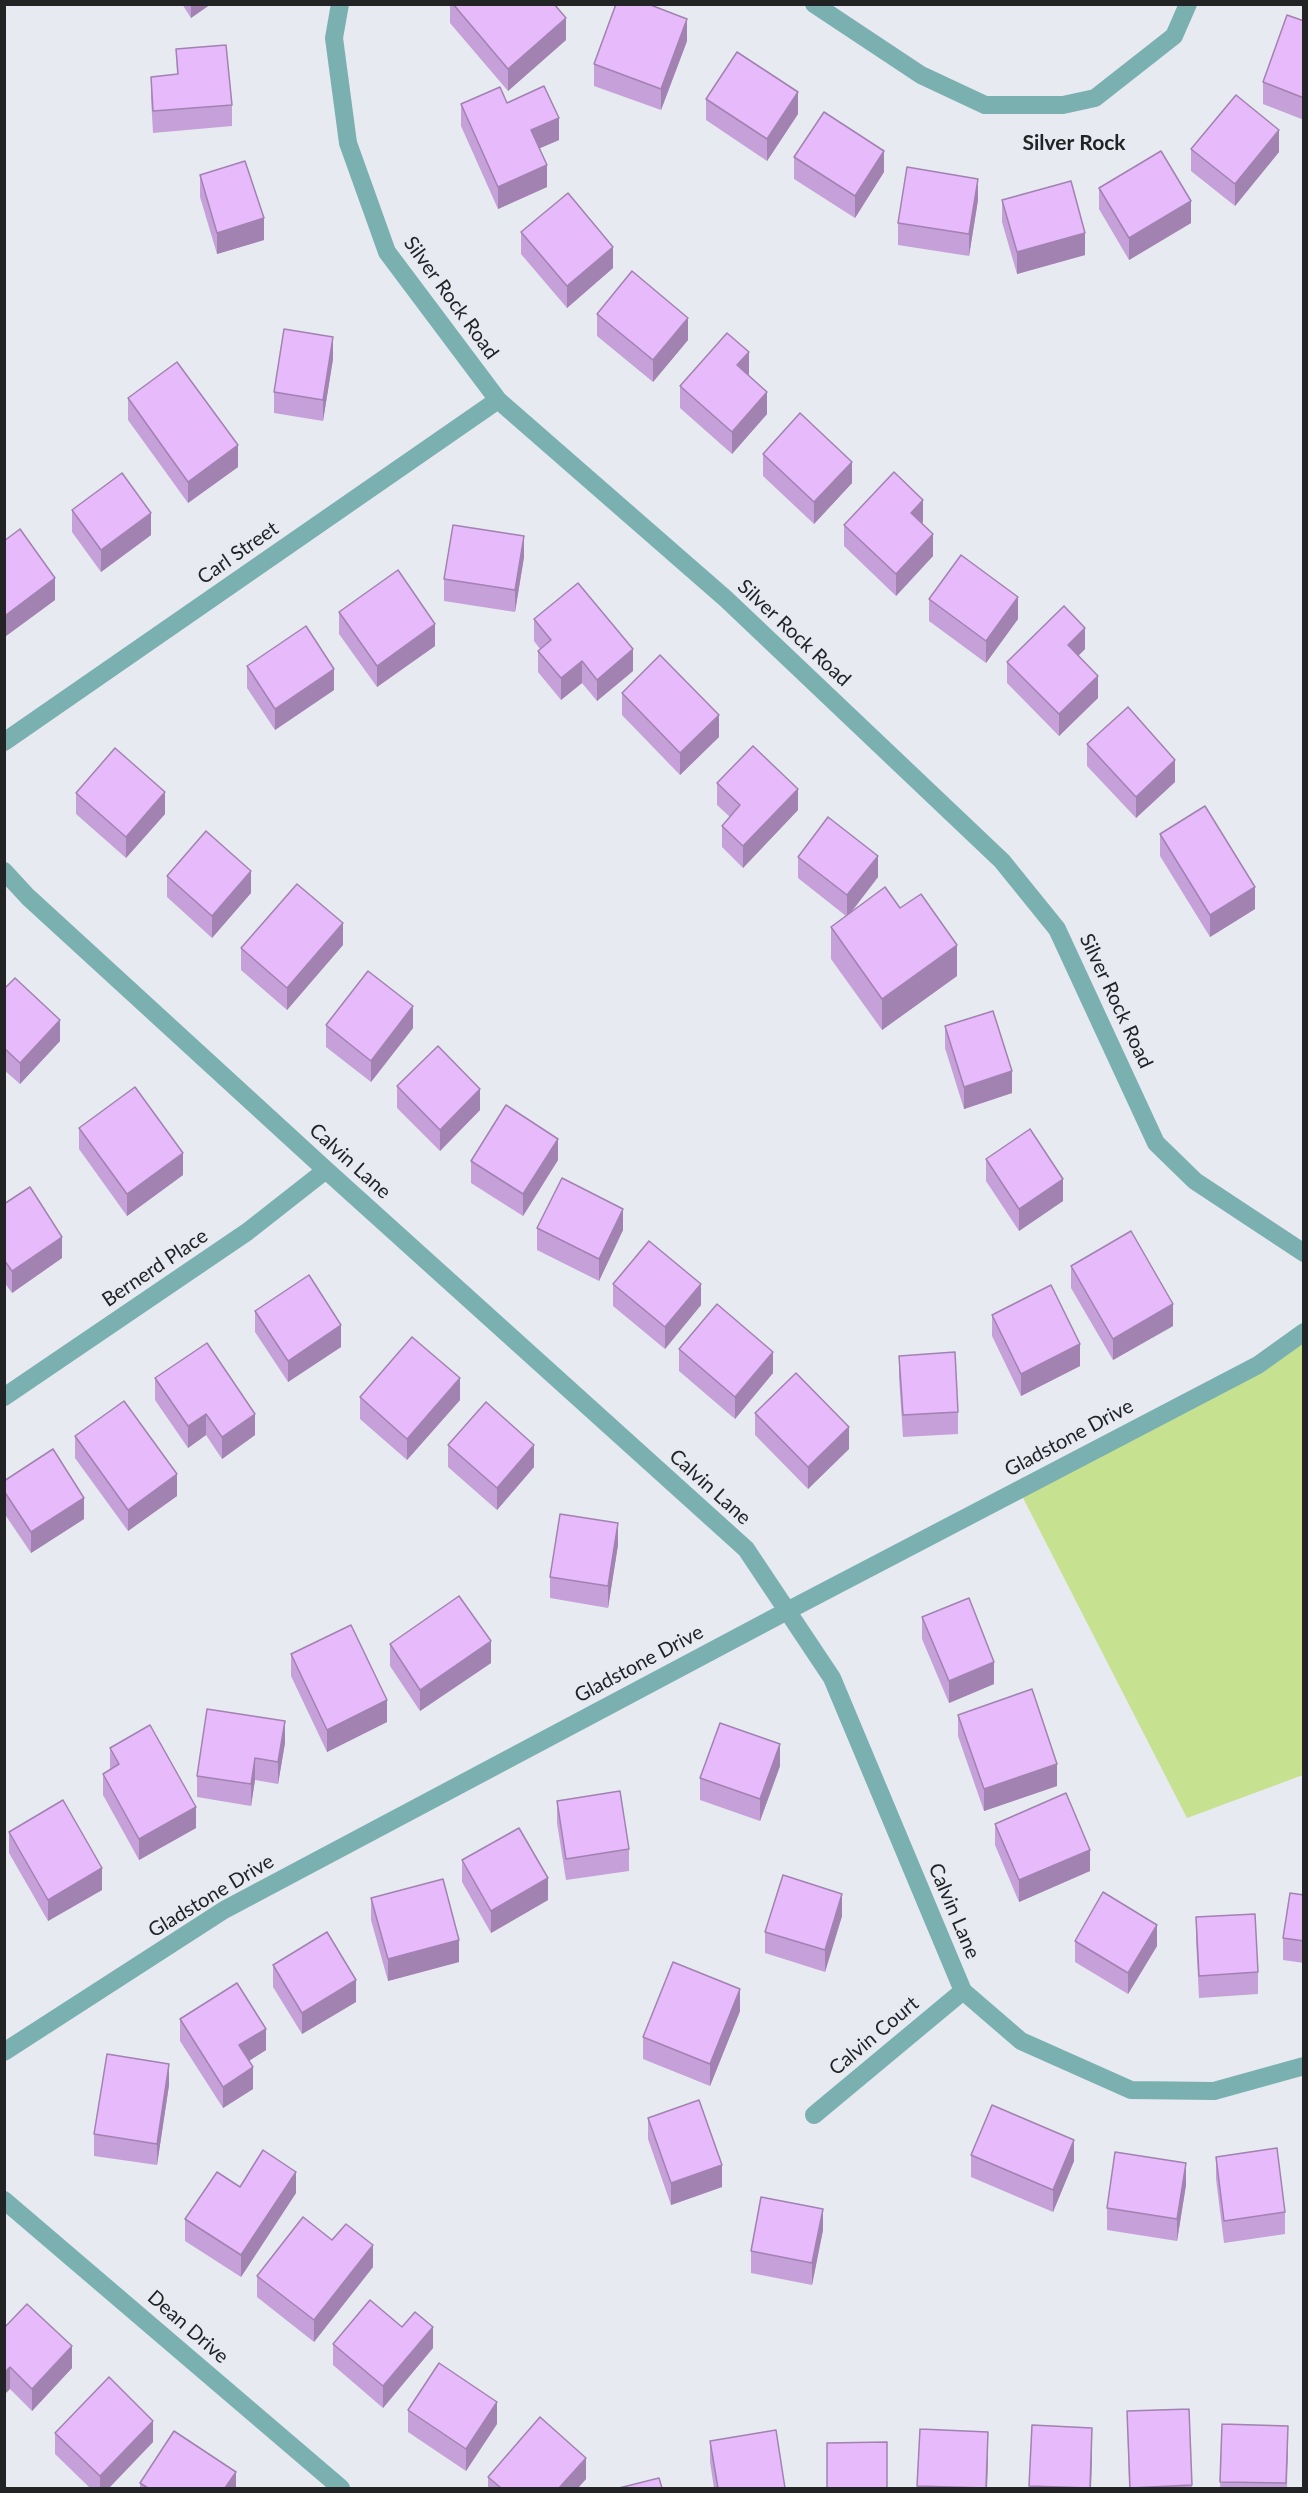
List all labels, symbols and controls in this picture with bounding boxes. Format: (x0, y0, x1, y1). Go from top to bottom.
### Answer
district label: Silver Rock (1022, 130, 1126, 156)
street label: Silver Rock Road (398, 232, 504, 364)
street label: Carl Street (193, 516, 283, 590)
street label: Silver Rock Road (733, 575, 855, 691)
street label: Silver Rock Road (1074, 930, 1158, 1072)
street label: Calvin Lane (304, 1118, 396, 1204)
street label: Bernerd Place (98, 1224, 212, 1312)
street label: Gladstone Drive (1001, 1394, 1137, 1482)
street label: Calvin Lane (664, 1444, 756, 1530)
street label: Gladstone Drive (571, 1620, 707, 1708)
street label: Gladstone Drive (144, 1849, 278, 1943)
street label: Calvin Lane (923, 1860, 985, 1962)
street label: Calvin Court (824, 1992, 924, 2080)
street label: Dean Drive (143, 2285, 233, 2369)

